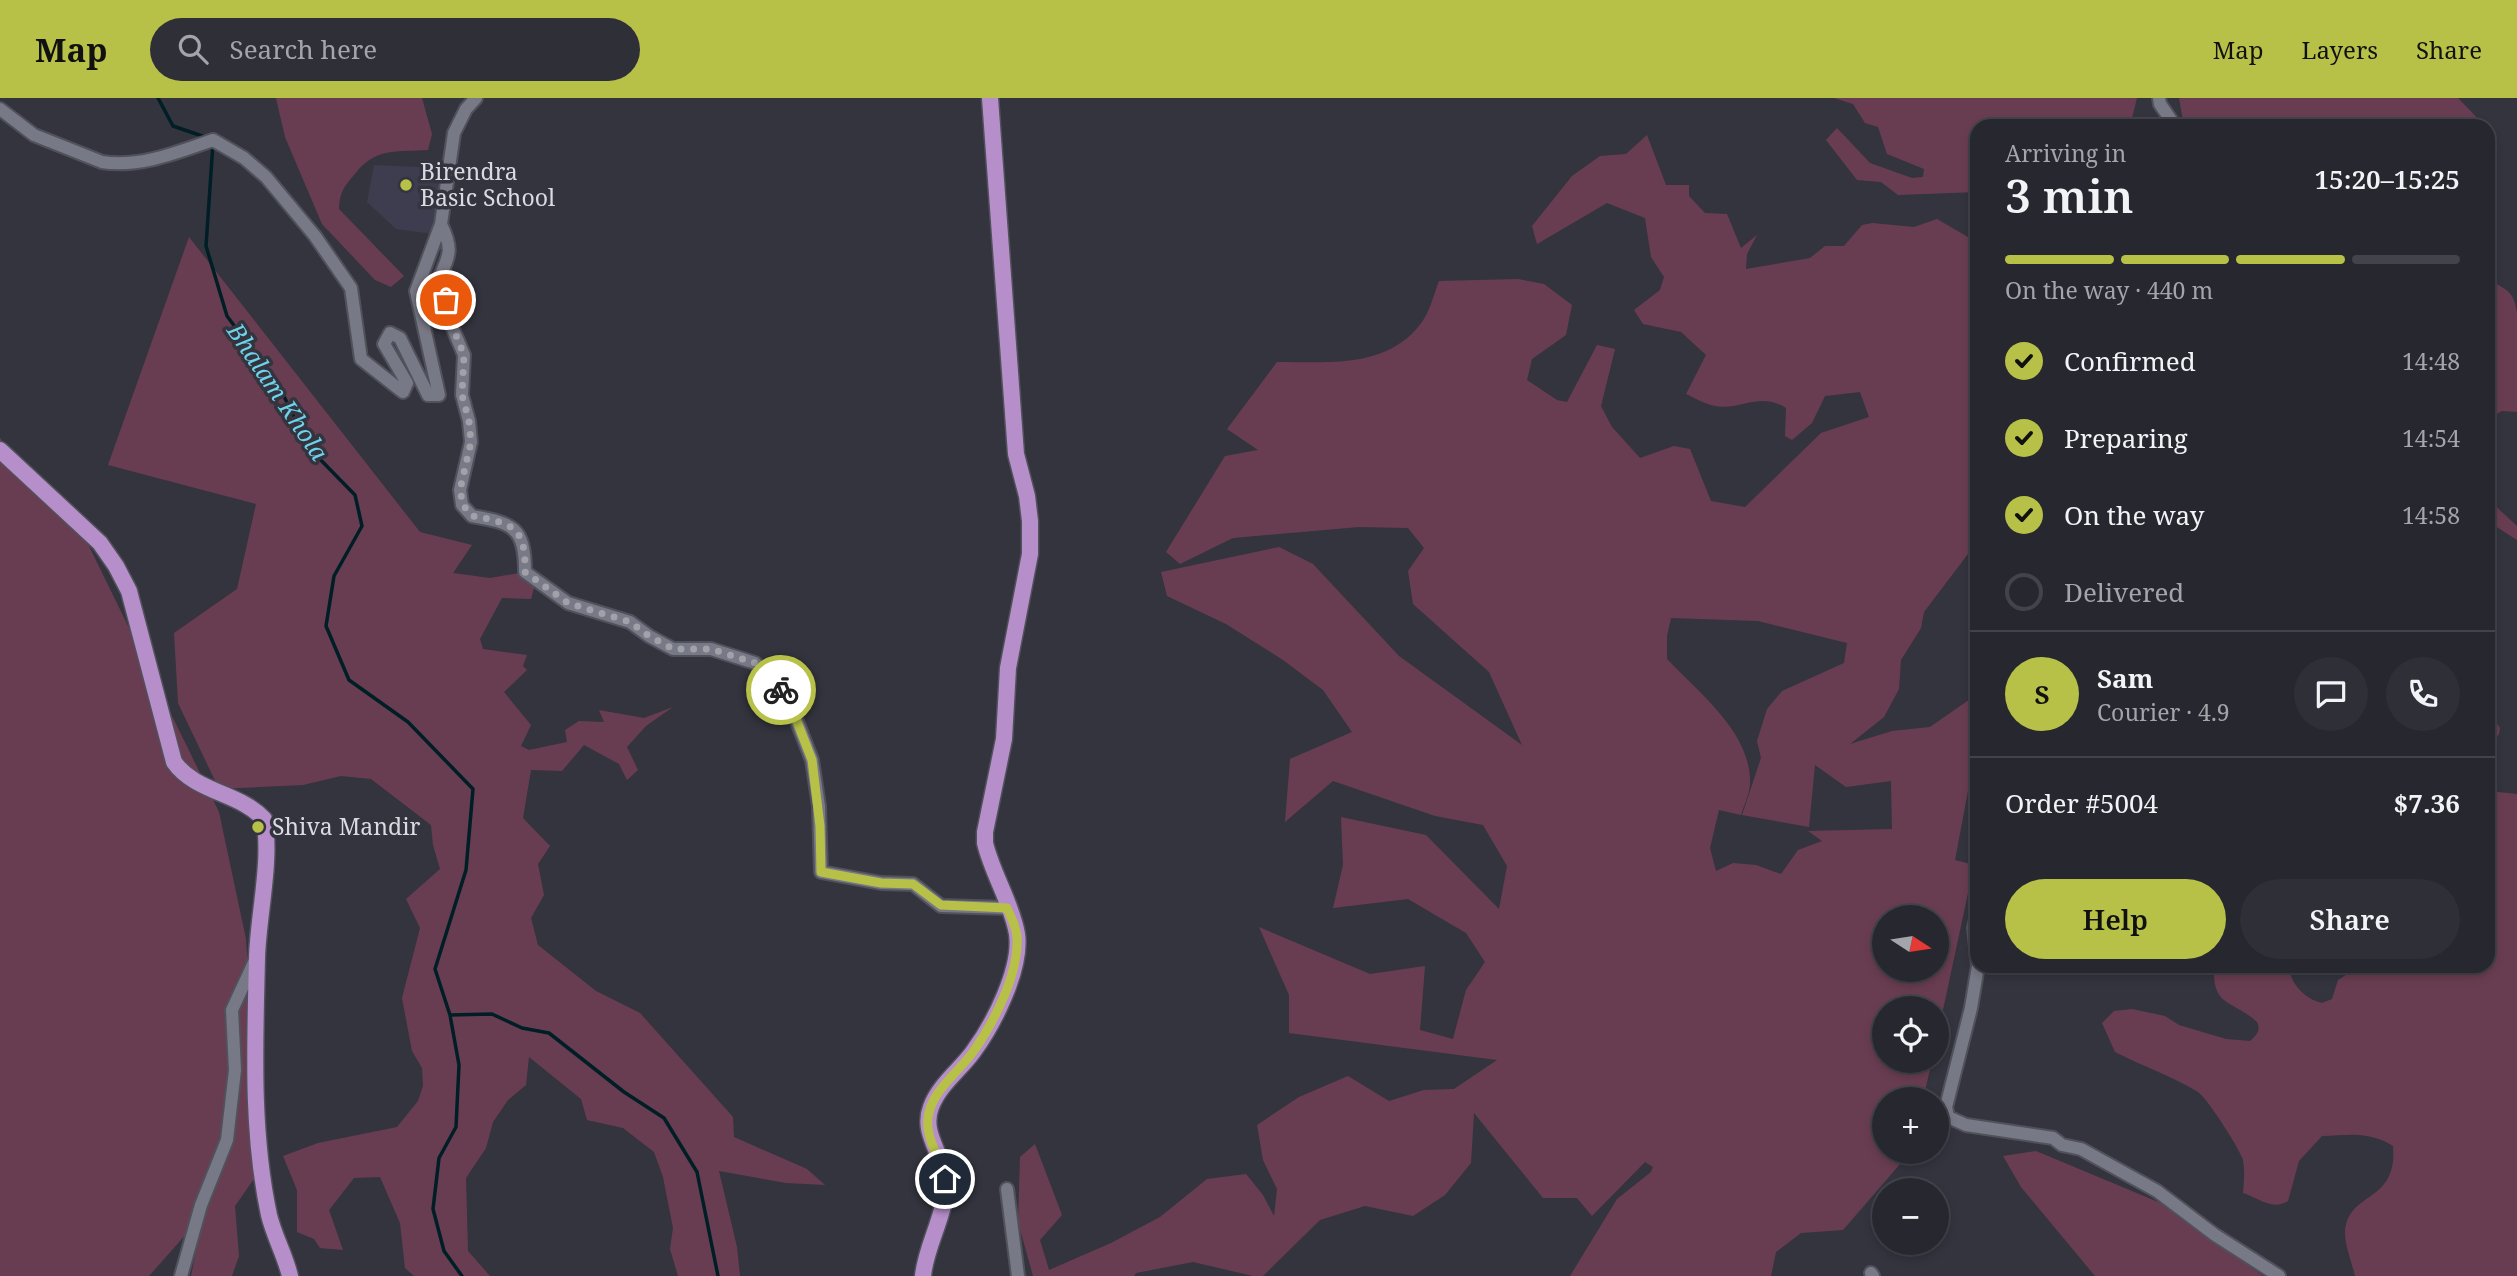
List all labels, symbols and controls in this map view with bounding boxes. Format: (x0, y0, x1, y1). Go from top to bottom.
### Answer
search box (150, 18, 640, 81)
text: Map (35, 27, 108, 72)
icon: search (174, 30, 212, 68)
text: Search here (230, 31, 377, 67)
text: Map (2213, 33, 2264, 66)
text: Layers (2302, 33, 2378, 66)
text: Share (2416, 33, 2482, 66)
text: Arriving in (2005, 137, 2126, 169)
place label: Birendra Basic School (420, 155, 555, 213)
text: 15:20–15:25 (2314, 161, 2460, 197)
text: 3 min (2005, 164, 2133, 226)
marker: Birendra Basic School (398, 177, 414, 193)
pin (416, 270, 476, 330)
text: On the way · 440 m (2005, 274, 2213, 306)
icon: bag (427, 281, 465, 319)
water label: Bhalam Khola (220, 315, 336, 466)
icon: check (2005, 342, 2043, 380)
text: Confirmed (2064, 343, 2196, 379)
text: 14:48 (2402, 345, 2460, 377)
icon: check (2005, 419, 2043, 457)
text: Preparing (2064, 420, 2188, 456)
text: 14:54 (2402, 422, 2460, 454)
icon: check (2005, 496, 2043, 534)
text: On the way (2064, 497, 2204, 533)
text: 14:58 (2402, 499, 2460, 531)
text: Delivered (2064, 574, 2184, 610)
courier (746, 655, 816, 725)
button: chat (2294, 657, 2368, 731)
button: phone (2386, 657, 2460, 731)
text: Sam (2097, 660, 2153, 696)
icon: bike (762, 671, 800, 709)
text: S (2034, 676, 2050, 712)
text: Courier · 4.9 (2097, 696, 2230, 728)
text: Order #5004 (2005, 785, 2158, 821)
text: $7.36 (2394, 785, 2460, 821)
place label: Shiva Mandir (272, 810, 421, 842)
marker: Shiva Mandir (250, 819, 266, 835)
button: Help (2005, 879, 2226, 959)
button: Share (2240, 879, 2460, 959)
north arrow (1872, 905, 1950, 982)
map controls (1872, 905, 1949, 1255)
button: locate (1872, 996, 1949, 1073)
button: + (1872, 1087, 1949, 1164)
pin (915, 1149, 975, 1209)
icon: home (926, 1160, 964, 1198)
button: − (1872, 1178, 1949, 1255)

